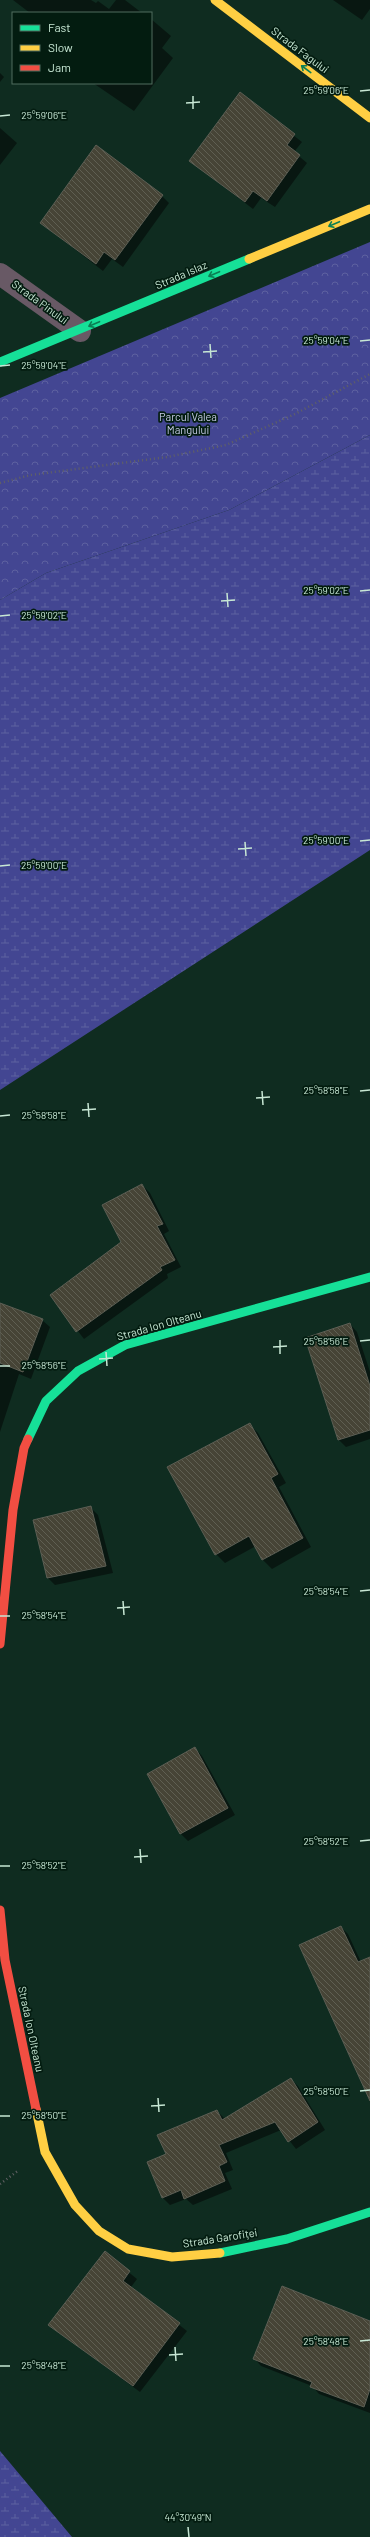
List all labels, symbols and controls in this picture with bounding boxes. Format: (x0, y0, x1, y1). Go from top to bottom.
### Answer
legend (12, 12, 152, 84)
text: Fast (48, 20, 71, 34)
street label: Strada Fagului (269, 24, 332, 75)
text: Slow (48, 40, 73, 54)
text: Jam (48, 60, 71, 74)
one-way arrow (300, 65, 311, 73)
text: 25°59'06"E (303, 84, 349, 96)
text: 25°59'06"E (21, 109, 67, 121)
one-way arrow (328, 221, 340, 228)
street label: Strada Islaz (153, 258, 209, 291)
one-way arrow (209, 271, 221, 278)
street label: Strada Pinului (10, 277, 71, 326)
one-way arrow (89, 321, 101, 329)
text: 25°59'04"E (303, 334, 349, 346)
text: 25°59'04"E (21, 359, 67, 371)
park label: Parcul Valea Mangului (159, 410, 217, 436)
text: 25°59'02"E (303, 584, 349, 596)
text: 25°59'02"E (21, 609, 67, 621)
text: 25°59'00"E (303, 834, 349, 846)
text: 25°59'00"E (21, 859, 67, 871)
text: 25°58'58"E (303, 1084, 349, 1096)
text: 25°58'58"E (21, 1109, 67, 1121)
street label: Strada Ion Olteanu (115, 1306, 203, 1343)
text: 25°58'56"E (304, 1335, 348, 1347)
text: 25°58'56"E (22, 1359, 66, 1371)
text: 25°58'54"E (303, 1585, 349, 1597)
text: 25°58'54"E (21, 1609, 67, 1621)
text: 25°58'52"E (303, 1835, 349, 1847)
text: 25°58'52"E (21, 1859, 67, 1871)
street label: Strada Ion Olteanu (16, 1985, 47, 2073)
text: 25°58'50"E (303, 2085, 349, 2097)
text: 25°58'50"E (21, 2109, 67, 2121)
street label: Strada Garofiței (182, 2225, 258, 2250)
text: 25°58'48"E (303, 2335, 349, 2347)
text: 25°58'48"E (21, 2359, 67, 2371)
text: 44°30'49"N (165, 2511, 211, 2523)

